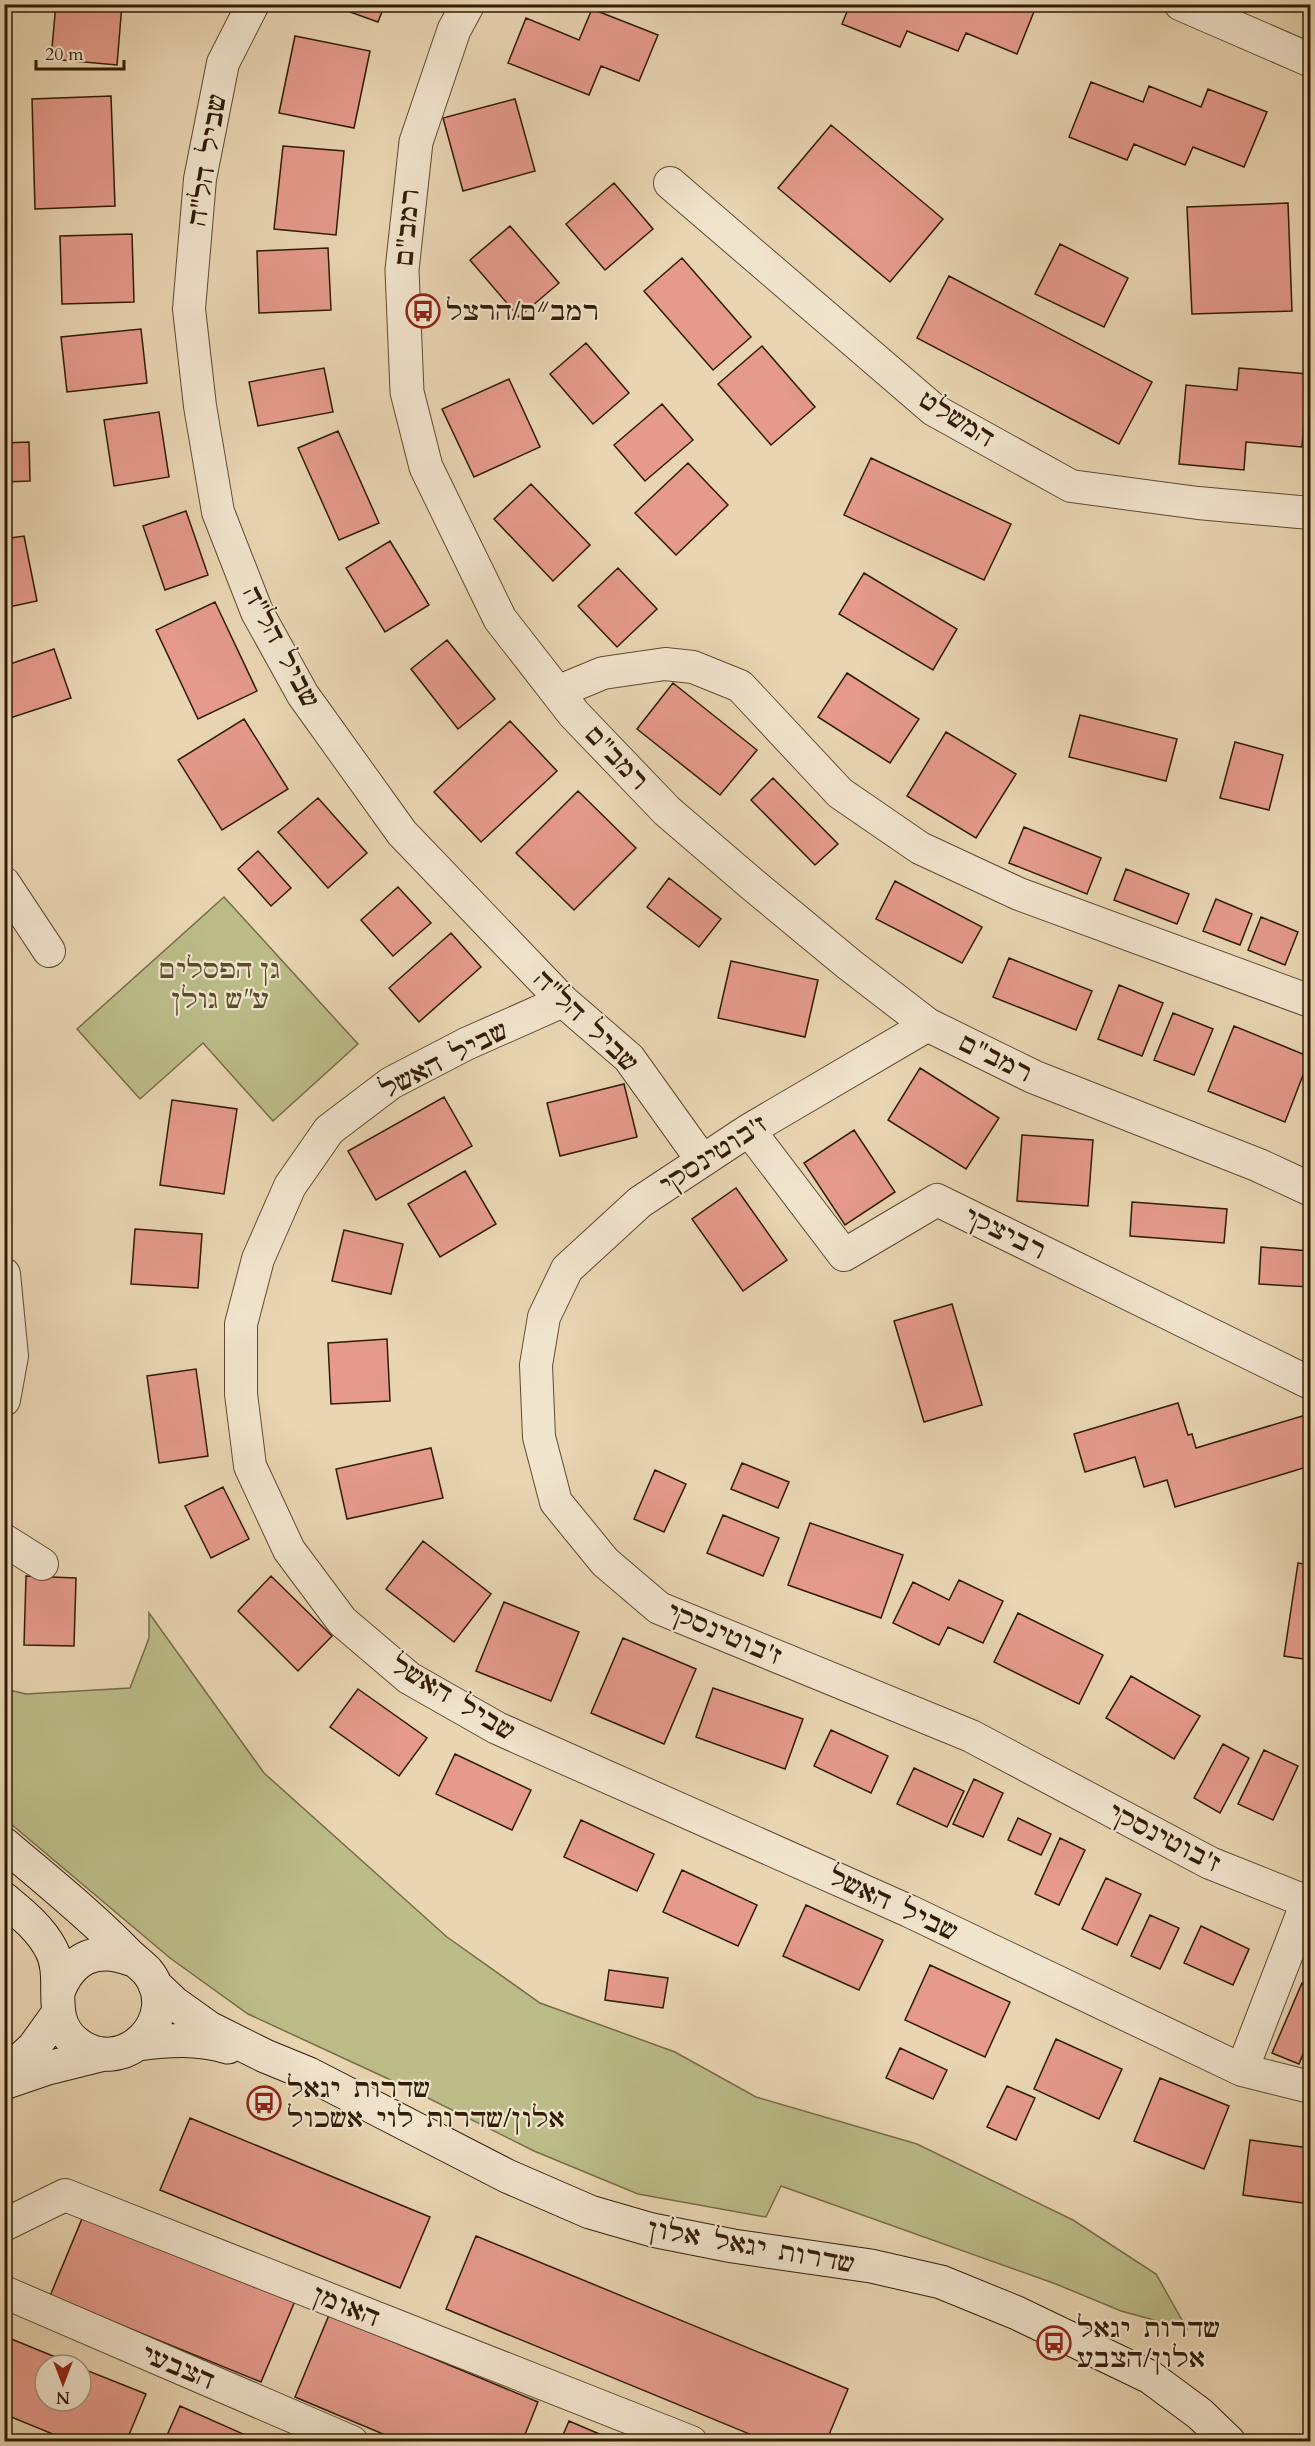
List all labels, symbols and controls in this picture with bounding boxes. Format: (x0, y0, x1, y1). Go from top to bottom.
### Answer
scale bar (36, 33, 124, 71)
text: 20 m (45, 42, 84, 67)
street label: שביל הל"ה (179, 92, 235, 228)
street label: רמב"ם (386, 187, 428, 267)
bus stop icon: רמב״ם/הרצל (405, 293, 441, 329)
place label: רמב״ם/הרצל (446, 294, 599, 329)
street label: המשלט (913, 382, 1001, 456)
street label: שביל הל"ה (234, 580, 328, 714)
street label: רמב"ם (578, 718, 656, 798)
park label: גן הפסלים ע"ש גולן (160, 952, 280, 1017)
street label: שביל הל"ה (526, 962, 646, 1080)
street label: שביל האשל (374, 1013, 514, 1107)
street label: רמב"ם (954, 1025, 1038, 1091)
street label: ז'בוטינסקי (653, 1106, 775, 1202)
street label: רביצקי (958, 1198, 1052, 1268)
street label: ז'בוטינסקי (661, 1594, 789, 1674)
street label: שביל האשל (384, 1647, 522, 1749)
street label: ז'בוטינסקי (1102, 1794, 1228, 1882)
street label: שביל האשל (823, 1859, 963, 1949)
place label: שדרות יגאל אלון/שדרות לוי אשכול (287, 2071, 565, 2136)
bus stop icon: שדרות יגאל אלון/שדרות לוי אשכול (246, 2085, 282, 2121)
street label: שדרות יגאל אלון (645, 2211, 857, 2281)
street label: האומן (307, 2277, 385, 2335)
place label: שדרות יגאל אלון/הצבע (1077, 2311, 1220, 2376)
bus stop icon: שדרות יגאל אלון/הצבע (1036, 2325, 1072, 2361)
street label: הצבעי (136, 2336, 220, 2398)
north arrow (33, 2353, 93, 2413)
text: N (56, 2386, 70, 2408)

